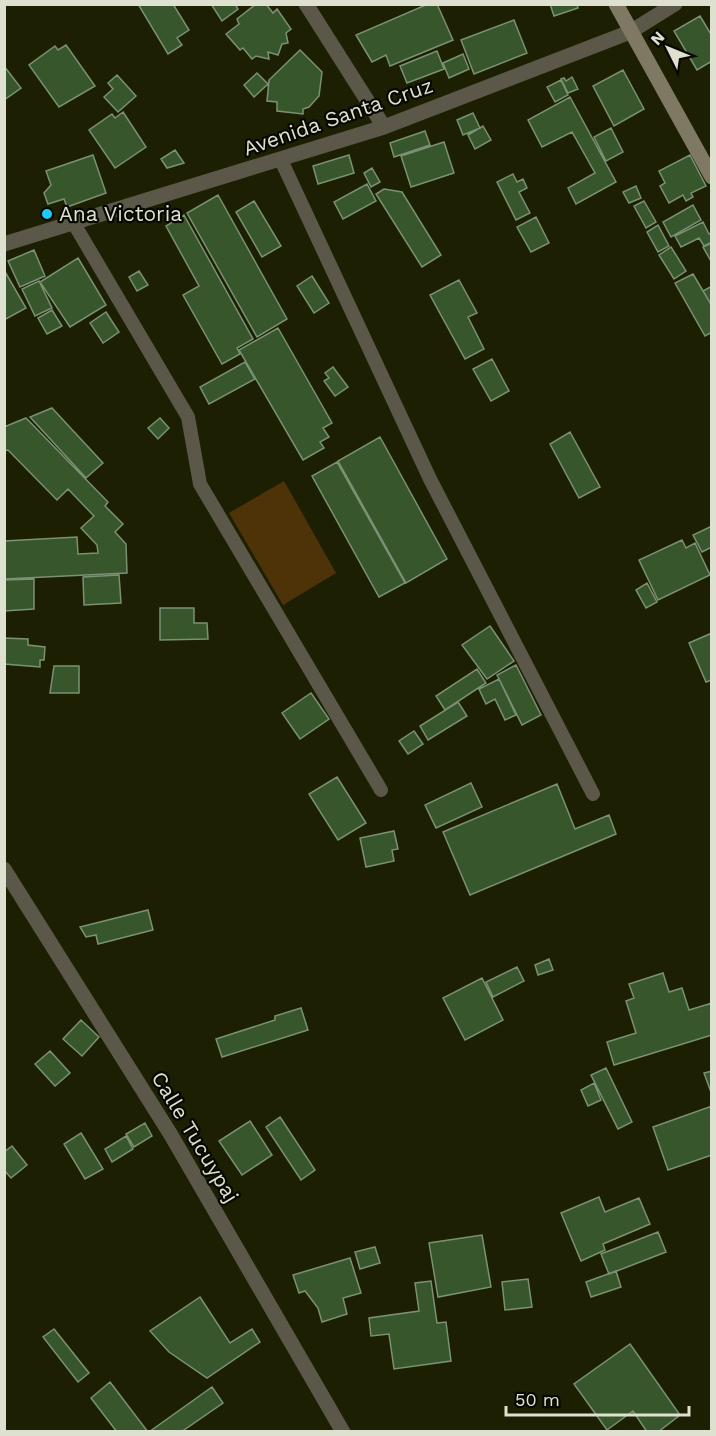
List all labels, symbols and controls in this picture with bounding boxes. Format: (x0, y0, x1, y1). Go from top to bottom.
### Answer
north arrow (638, 18, 698, 78)
text: N (646, 27, 668, 49)
street label: Avenida Santa Cruz (240, 72, 436, 161)
place label: Ana Victoria (59, 201, 182, 226)
marker: Ana Victoria (40, 207, 54, 221)
street label: Calle Tucuypaj (147, 1067, 244, 1207)
scale bar (506, 1379, 689, 1417)
text: 50 m (515, 1389, 560, 1410)

